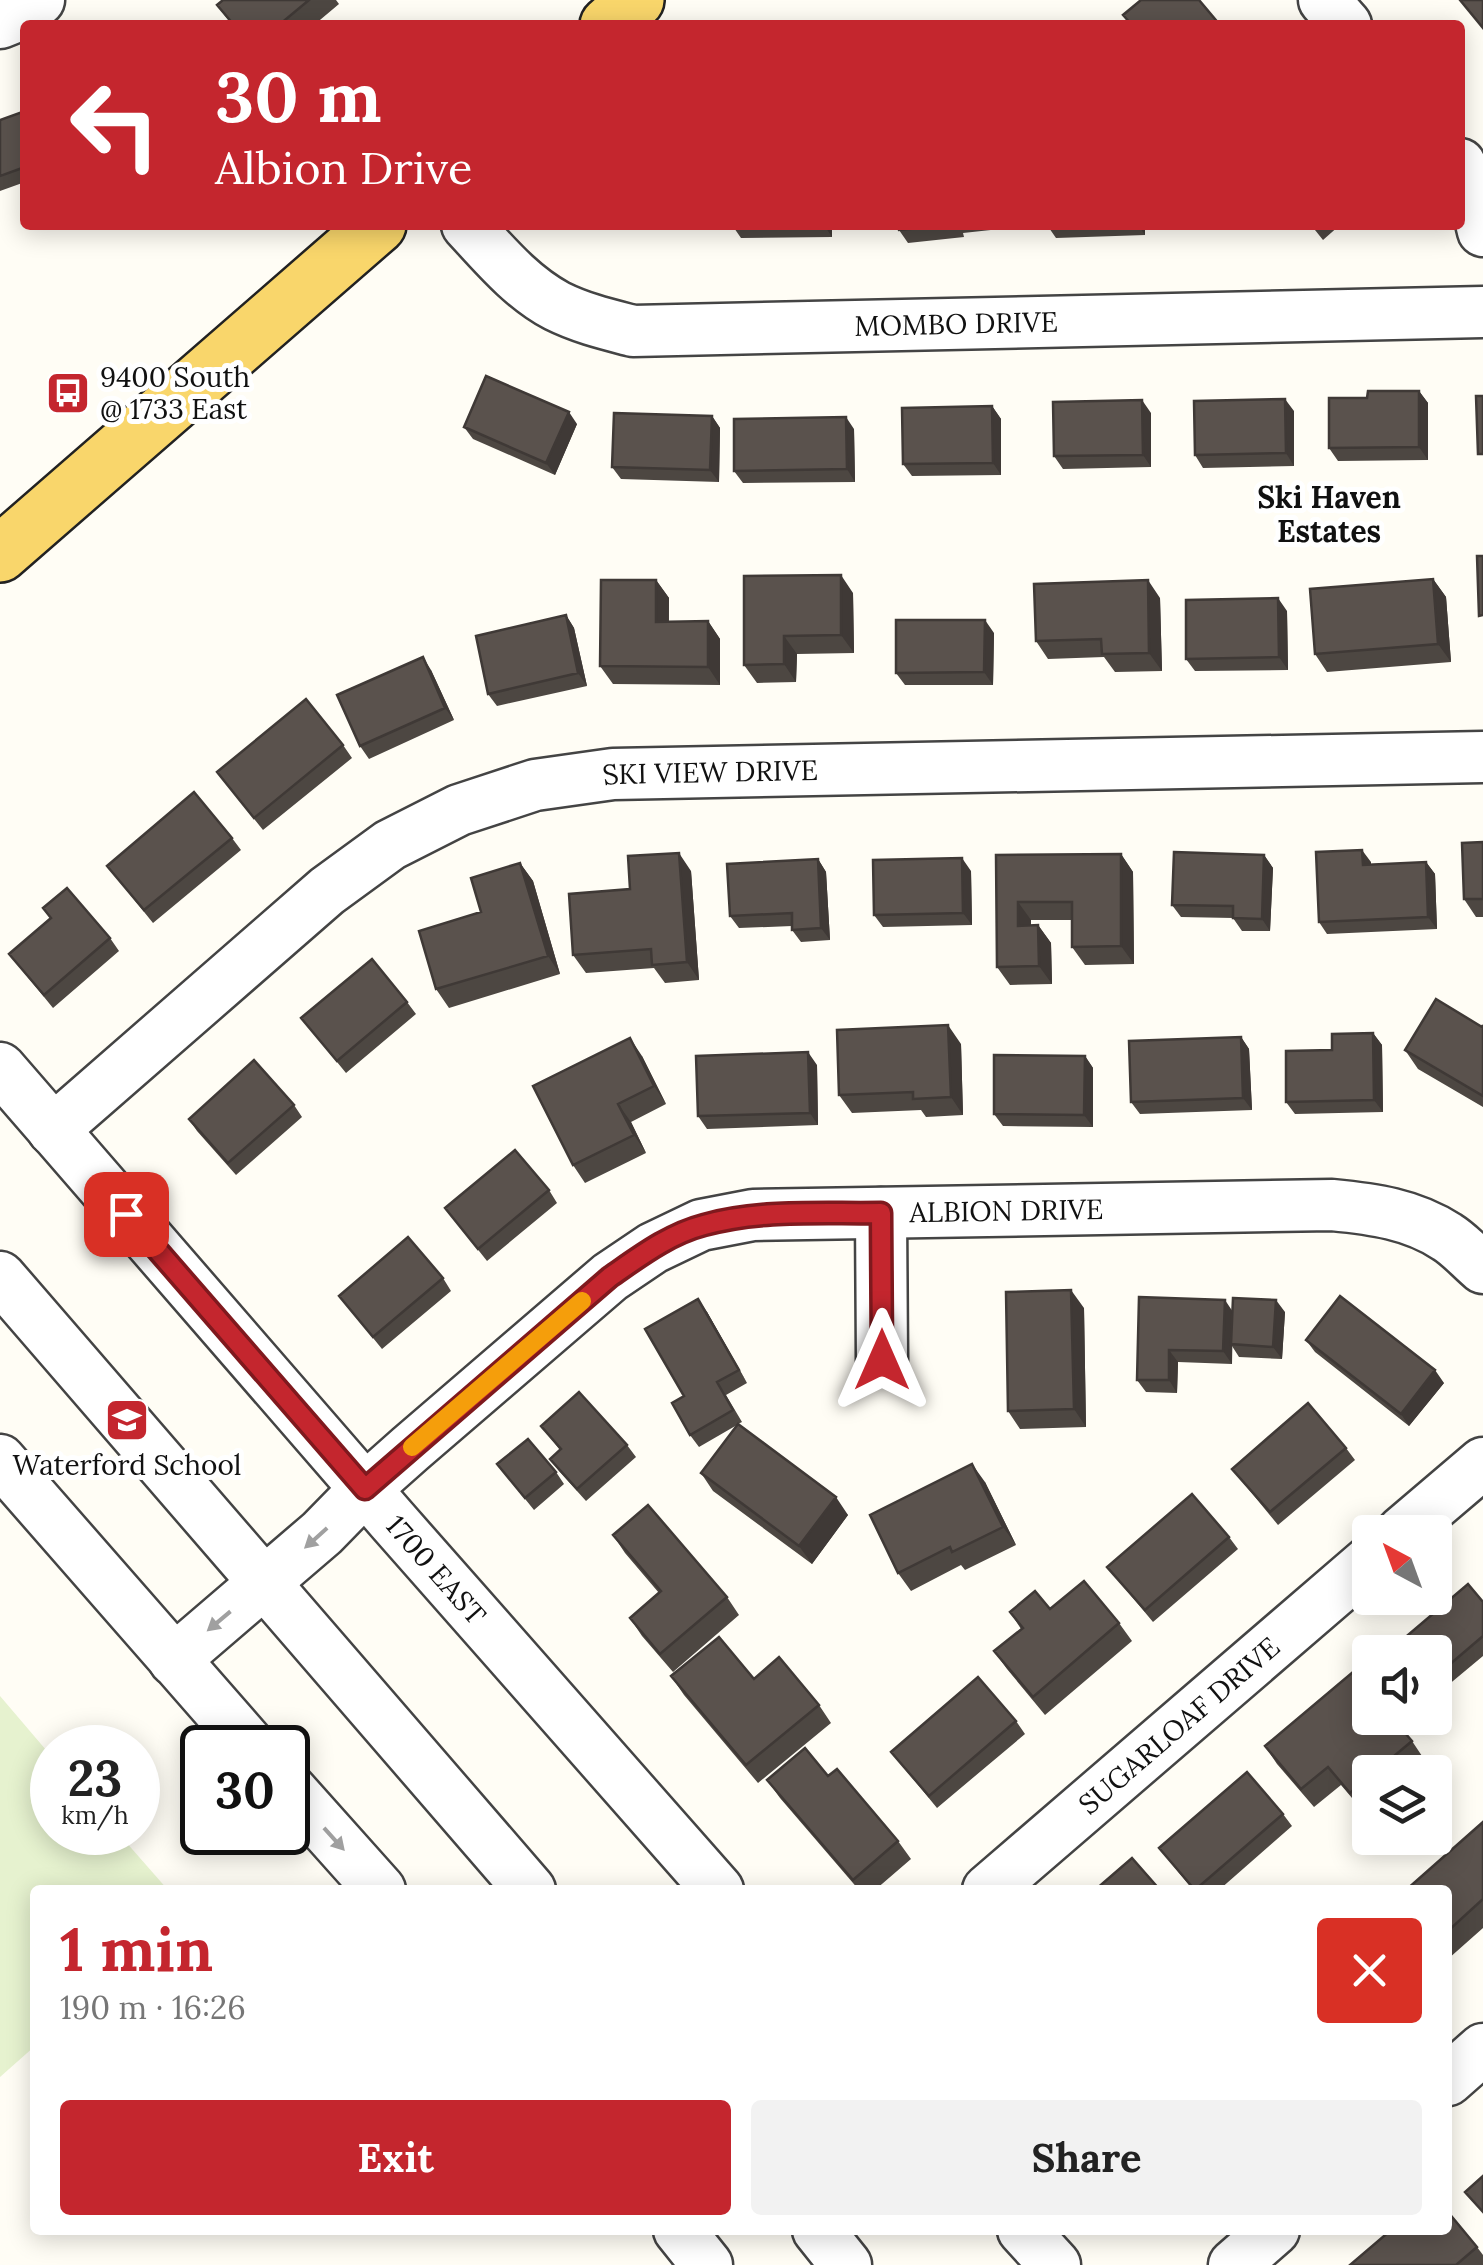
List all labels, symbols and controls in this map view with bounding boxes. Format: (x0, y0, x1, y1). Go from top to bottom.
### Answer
text: 30 m (215, 52, 382, 141)
icon: left (50, 60, 180, 190)
text: Albion Drive (215, 139, 472, 196)
street label: MOMBO DRIVE (854, 304, 1058, 344)
place label: 9400 South @ 1733 East (100, 359, 250, 427)
bus stop icon: 9400 South @ 1733 East (45, 370, 91, 416)
district label: Ski Haven Estates (1257, 478, 1401, 550)
street label: SKI VIEW DRIVE (600, 752, 818, 793)
pin (84, 1172, 169, 1257)
icon: arrive (99, 1187, 154, 1242)
street label: ALBION DRIVE (908, 1191, 1104, 1230)
position arrow (830, 1308, 934, 1412)
school or university icon: Waterford School (104, 1397, 150, 1443)
place label: Waterford School (13, 1447, 241, 1483)
street label: 1700 EAST (378, 1508, 494, 1632)
north arrow (1352, 1515, 1452, 1615)
map controls (1352, 1515, 1452, 1855)
one-way arrow (304, 1526, 329, 1548)
one-way arrow (207, 1610, 232, 1632)
street label: SUGARLOAF DRIVE (1071, 1629, 1287, 1822)
button: sound (1352, 1635, 1452, 1735)
speed limit sign: 30 (180, 1725, 310, 1855)
text: 23 (68, 1746, 122, 1810)
button: layers (1352, 1755, 1452, 1855)
text: km/h (61, 1799, 129, 1831)
one-way arrow (322, 1826, 344, 1851)
text: 1 min (60, 1911, 213, 1987)
button: close (1317, 1918, 1422, 2023)
text: 190 m · 16:26 (60, 1987, 246, 2028)
button: Exit (60, 2100, 731, 2215)
button: Share (751, 2100, 1422, 2215)

